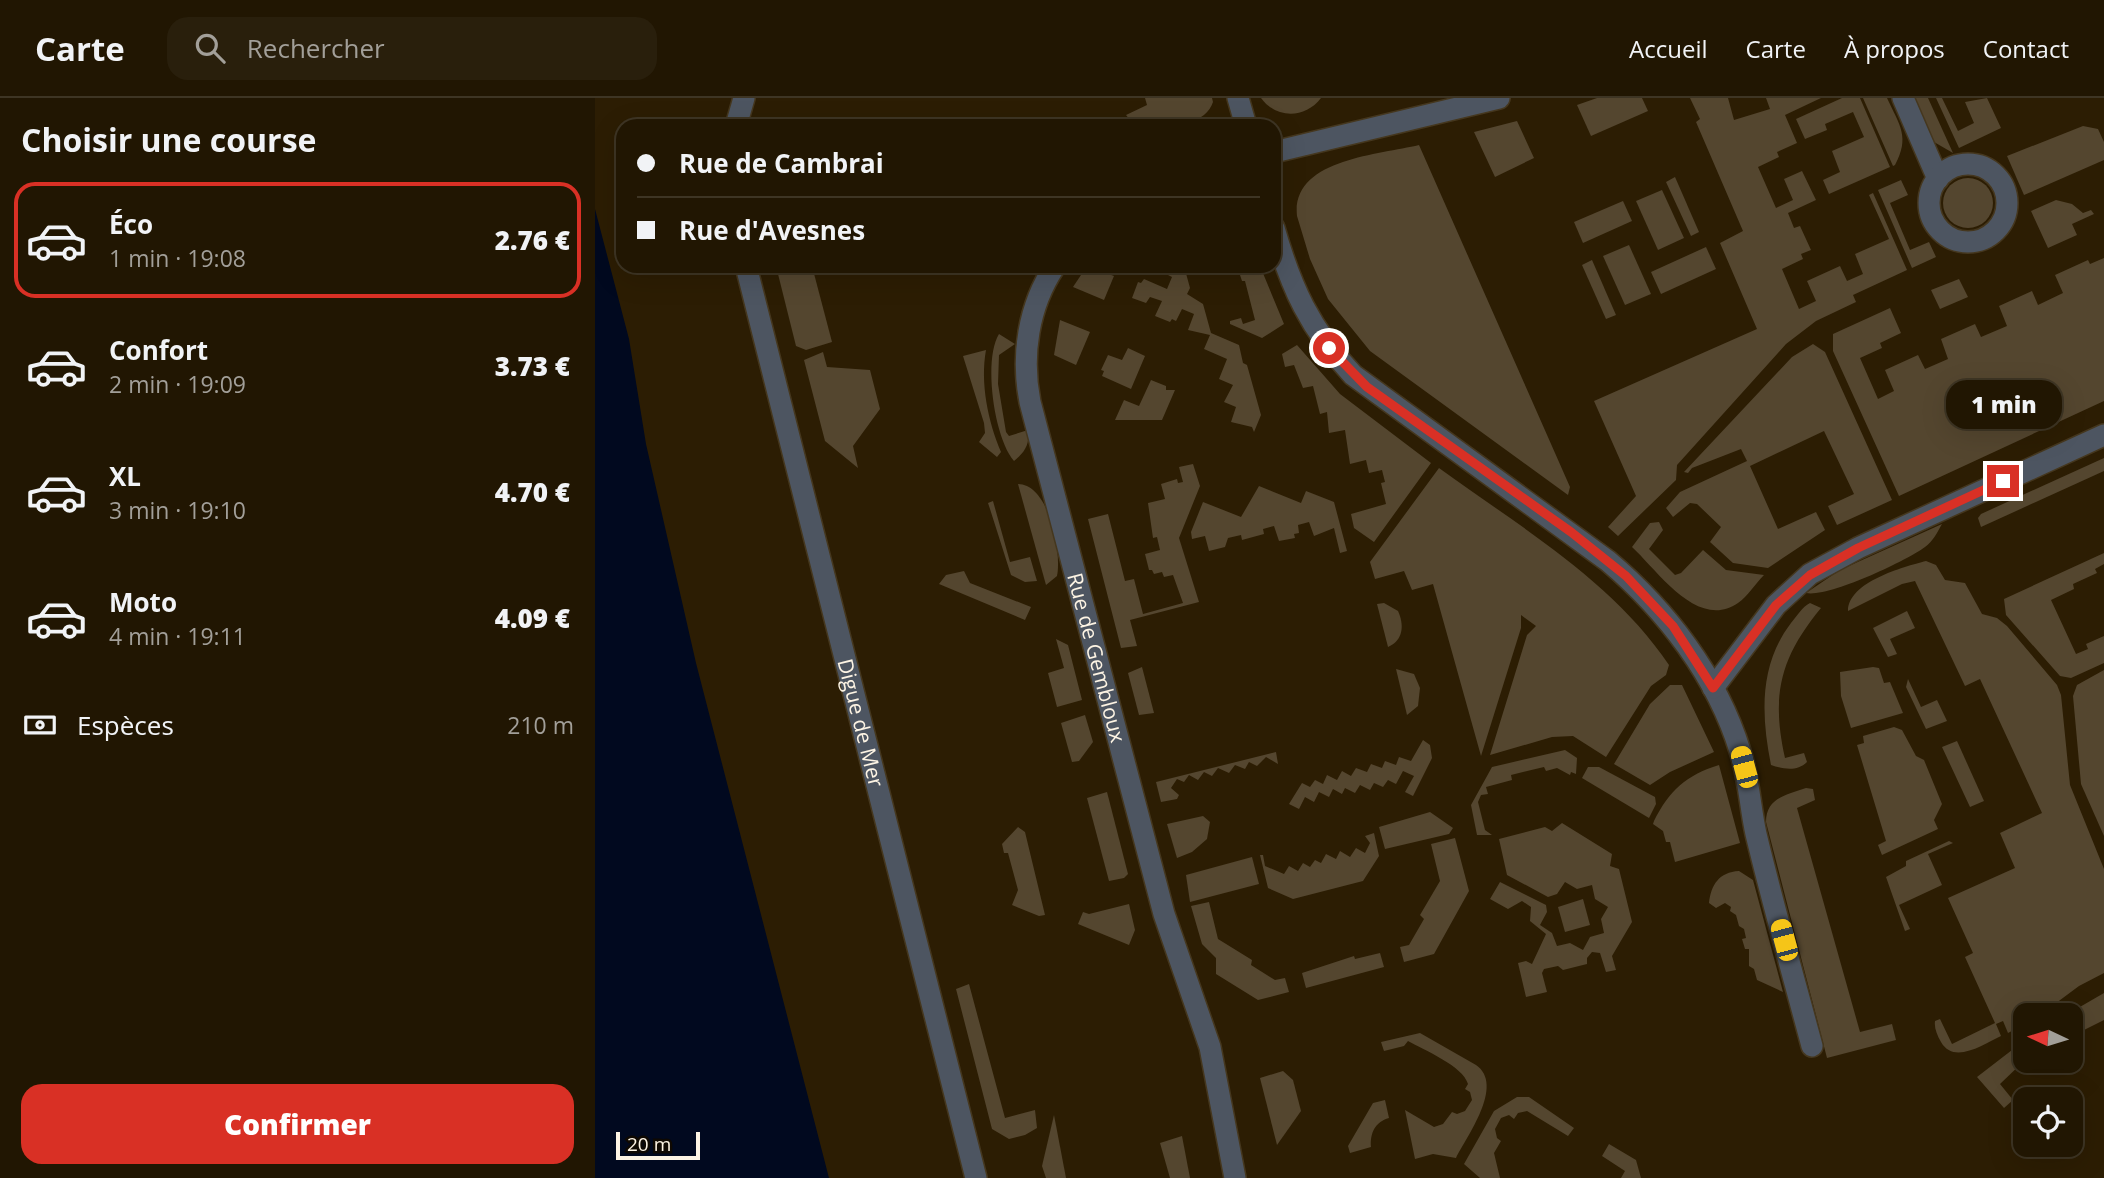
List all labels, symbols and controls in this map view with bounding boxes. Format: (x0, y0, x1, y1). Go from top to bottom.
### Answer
search box (167, 17, 657, 80)
text: Carte (35, 26, 125, 71)
icon: search (191, 29, 229, 67)
text: Rechercher (247, 30, 385, 66)
text: Accueil (1629, 32, 1708, 65)
text: Carte (1746, 32, 1806, 65)
text: À propos (1844, 32, 1945, 65)
text: Contact (1983, 32, 2069, 65)
text: Choisir une course (21, 118, 316, 161)
text: Rue de Cambrai (679, 145, 884, 181)
text: Éco (109, 206, 153, 242)
icon: car (25, 209, 88, 272)
text: Rue d'Avesnes (679, 212, 865, 248)
text: 2.76 € (495, 222, 570, 258)
text: 1 min · 19:08 (109, 242, 246, 274)
text: Confort (109, 332, 208, 368)
route start (1313, 332, 1345, 364)
icon: car (25, 335, 88, 398)
text: 3.73 € (495, 348, 570, 384)
text: 2 min · 19:09 (109, 368, 246, 400)
callout: 1 min (1945, 380, 2061, 428)
text: 1 min (1971, 388, 2037, 420)
text: XL (109, 458, 141, 494)
icon: car (25, 461, 88, 524)
route end (1987, 465, 2019, 497)
text: 4.70 € (495, 474, 570, 510)
text: 3 min · 19:10 (109, 494, 246, 526)
street label: Rue de Gembloux (1061, 570, 1133, 746)
text: Moto (109, 584, 177, 620)
icon: car (25, 587, 88, 650)
text: 4.09 € (495, 600, 570, 636)
text: 4 min · 19:11 (109, 620, 246, 652)
street label: Digue de Mer (832, 656, 891, 790)
icon: cash (21, 706, 59, 744)
text: Espèces (77, 707, 174, 743)
text: 210 m (507, 709, 574, 741)
car (1729, 744, 1760, 790)
car (1769, 917, 1800, 963)
north arrow (2013, 1003, 2083, 1073)
map controls (2013, 1003, 2083, 1157)
button: Confirmer (21, 1084, 574, 1164)
button: locate (2013, 1087, 2083, 1157)
scale bar (616, 1129, 700, 1161)
text: 20 m (627, 1131, 671, 1157)

